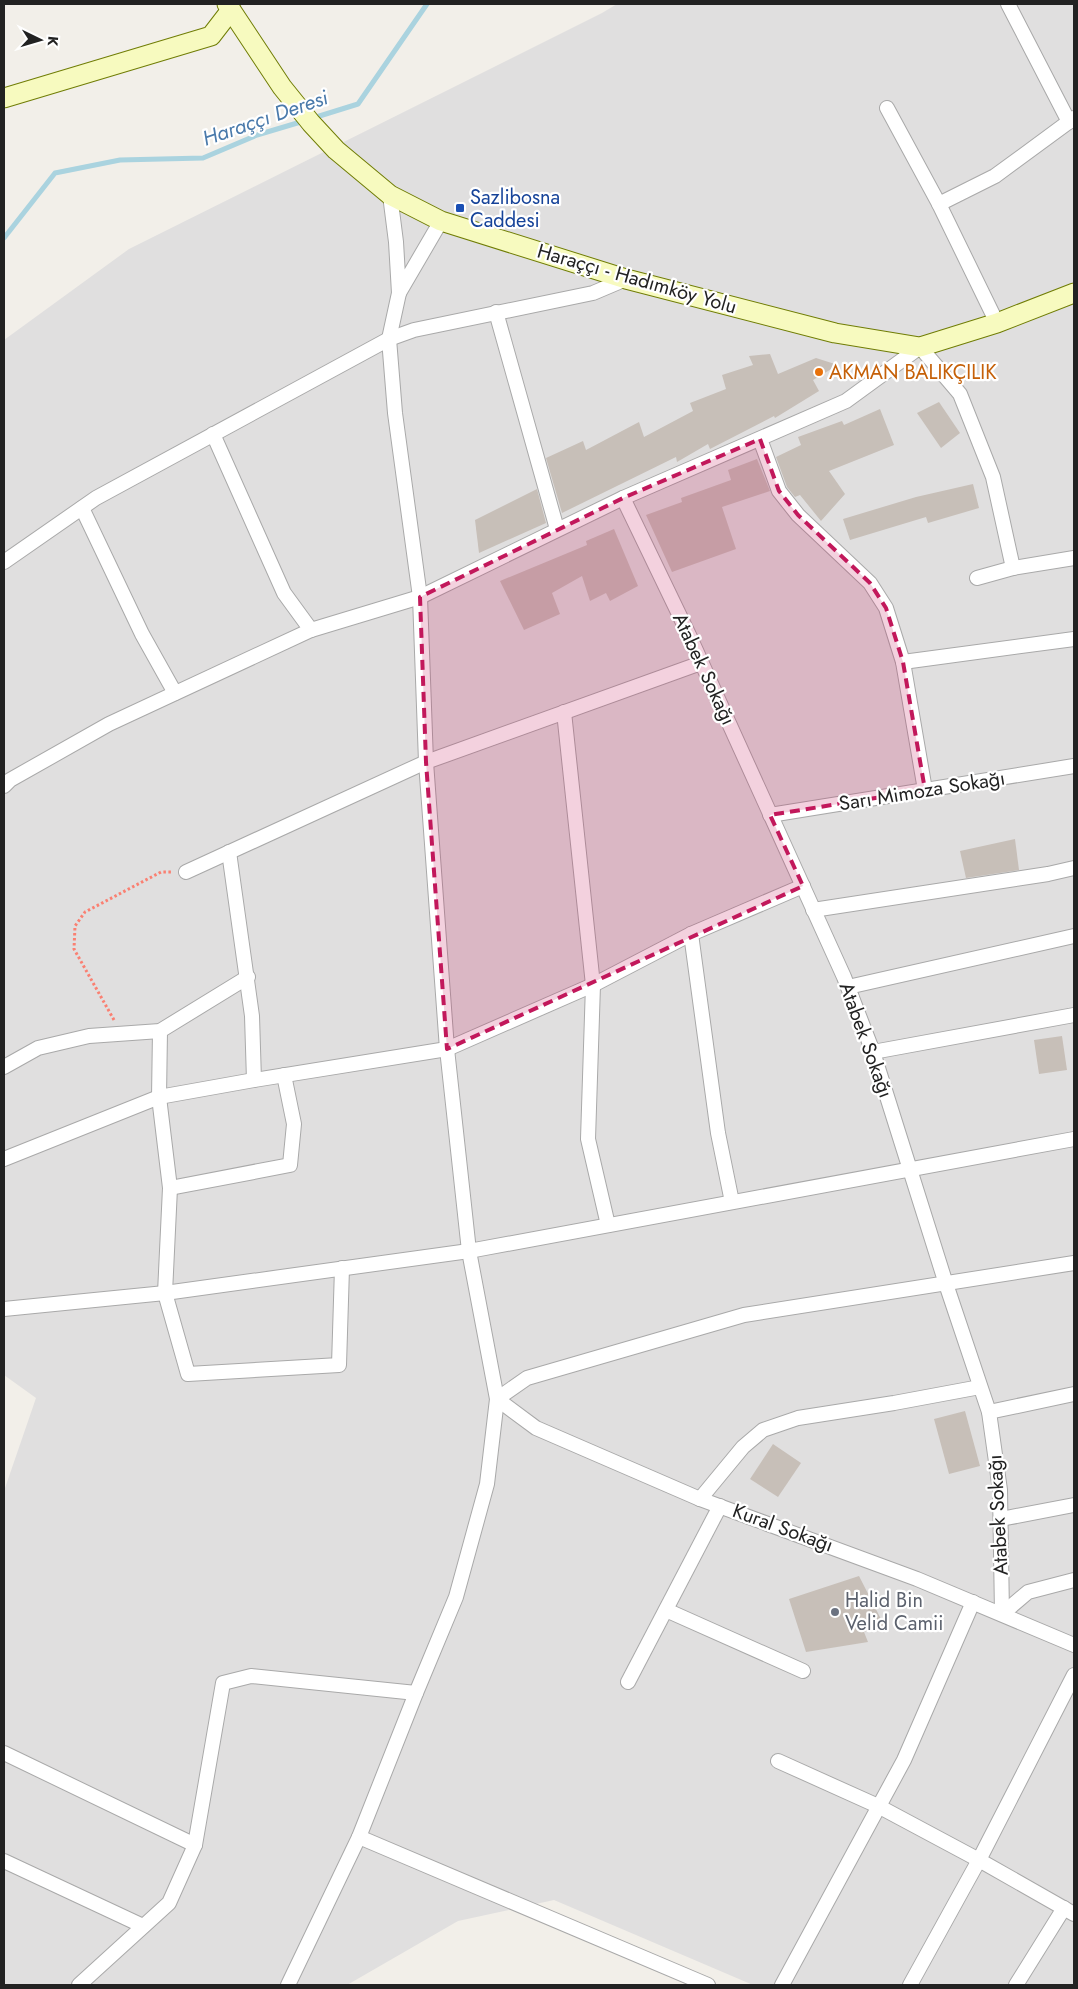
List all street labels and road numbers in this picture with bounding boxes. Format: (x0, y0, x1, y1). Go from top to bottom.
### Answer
street label: Haraççı - Hadımköy Yolu (534, 237, 740, 321)
street label: Atabek Sokağı (665, 608, 743, 730)
street label: Sarı Mimoza Sokağı (837, 764, 1007, 818)
street label: Atabek Sokağı (832, 978, 900, 1102)
street label: Atabek Sokağı (980, 1454, 1016, 1576)
street label: Kural Sokağı (729, 1496, 837, 1560)

